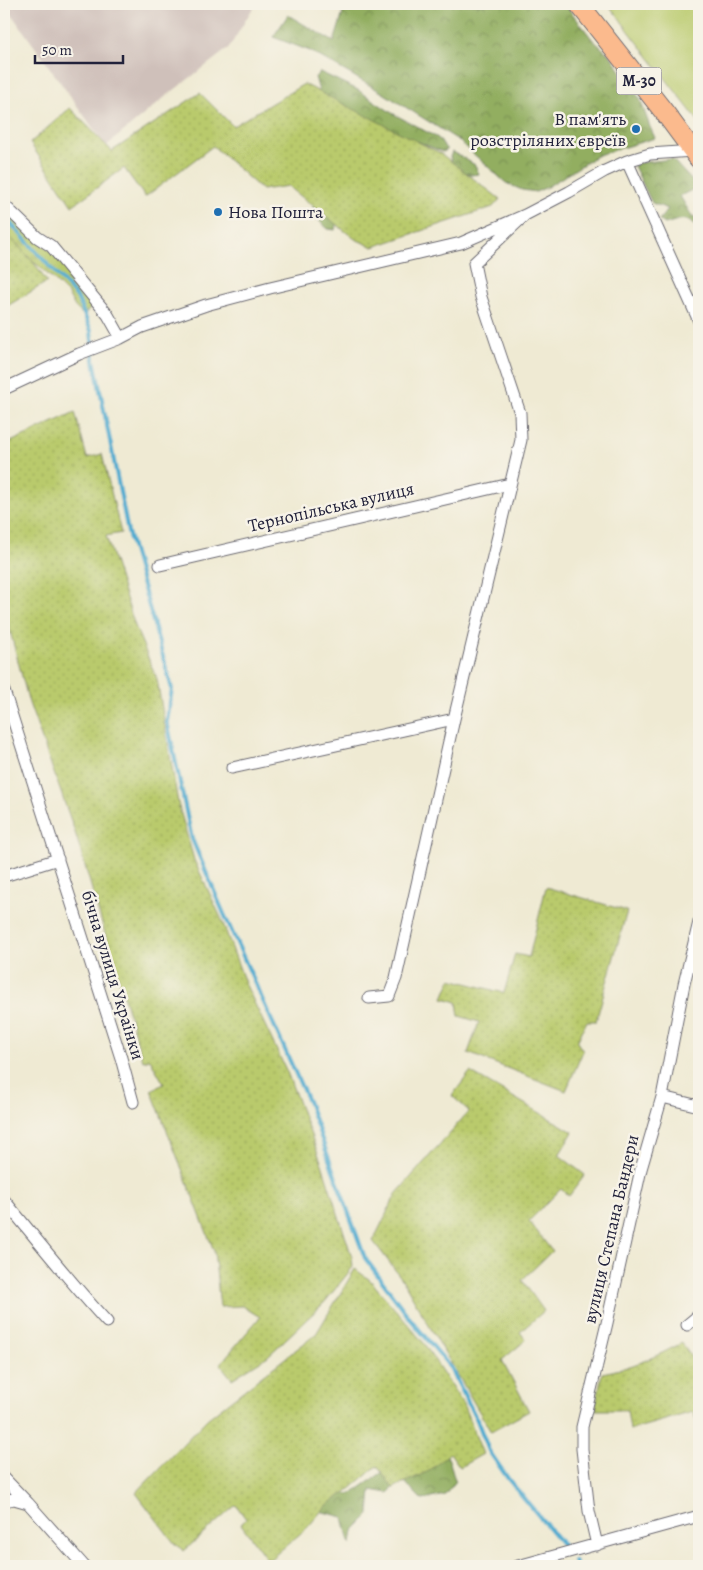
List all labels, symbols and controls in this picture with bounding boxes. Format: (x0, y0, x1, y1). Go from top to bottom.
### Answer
scale bar (35, 32, 122, 64)
text: 50 m (42, 40, 72, 60)
road number: М-30 (616, 68, 662, 94)
place label: В пам'ять розстріляних євреїв (470, 107, 626, 152)
marker: В пам'ять розстріляних євреїв (630, 123, 642, 135)
place label: Нова Пошта (228, 200, 324, 224)
marker: Нова Пошта (212, 206, 224, 218)
street label: Тернопільська вулиця (246, 476, 416, 538)
street label: бічна вулиця Українки (76, 887, 150, 1063)
street label: вулиця Степана Бандери (578, 1132, 644, 1326)

